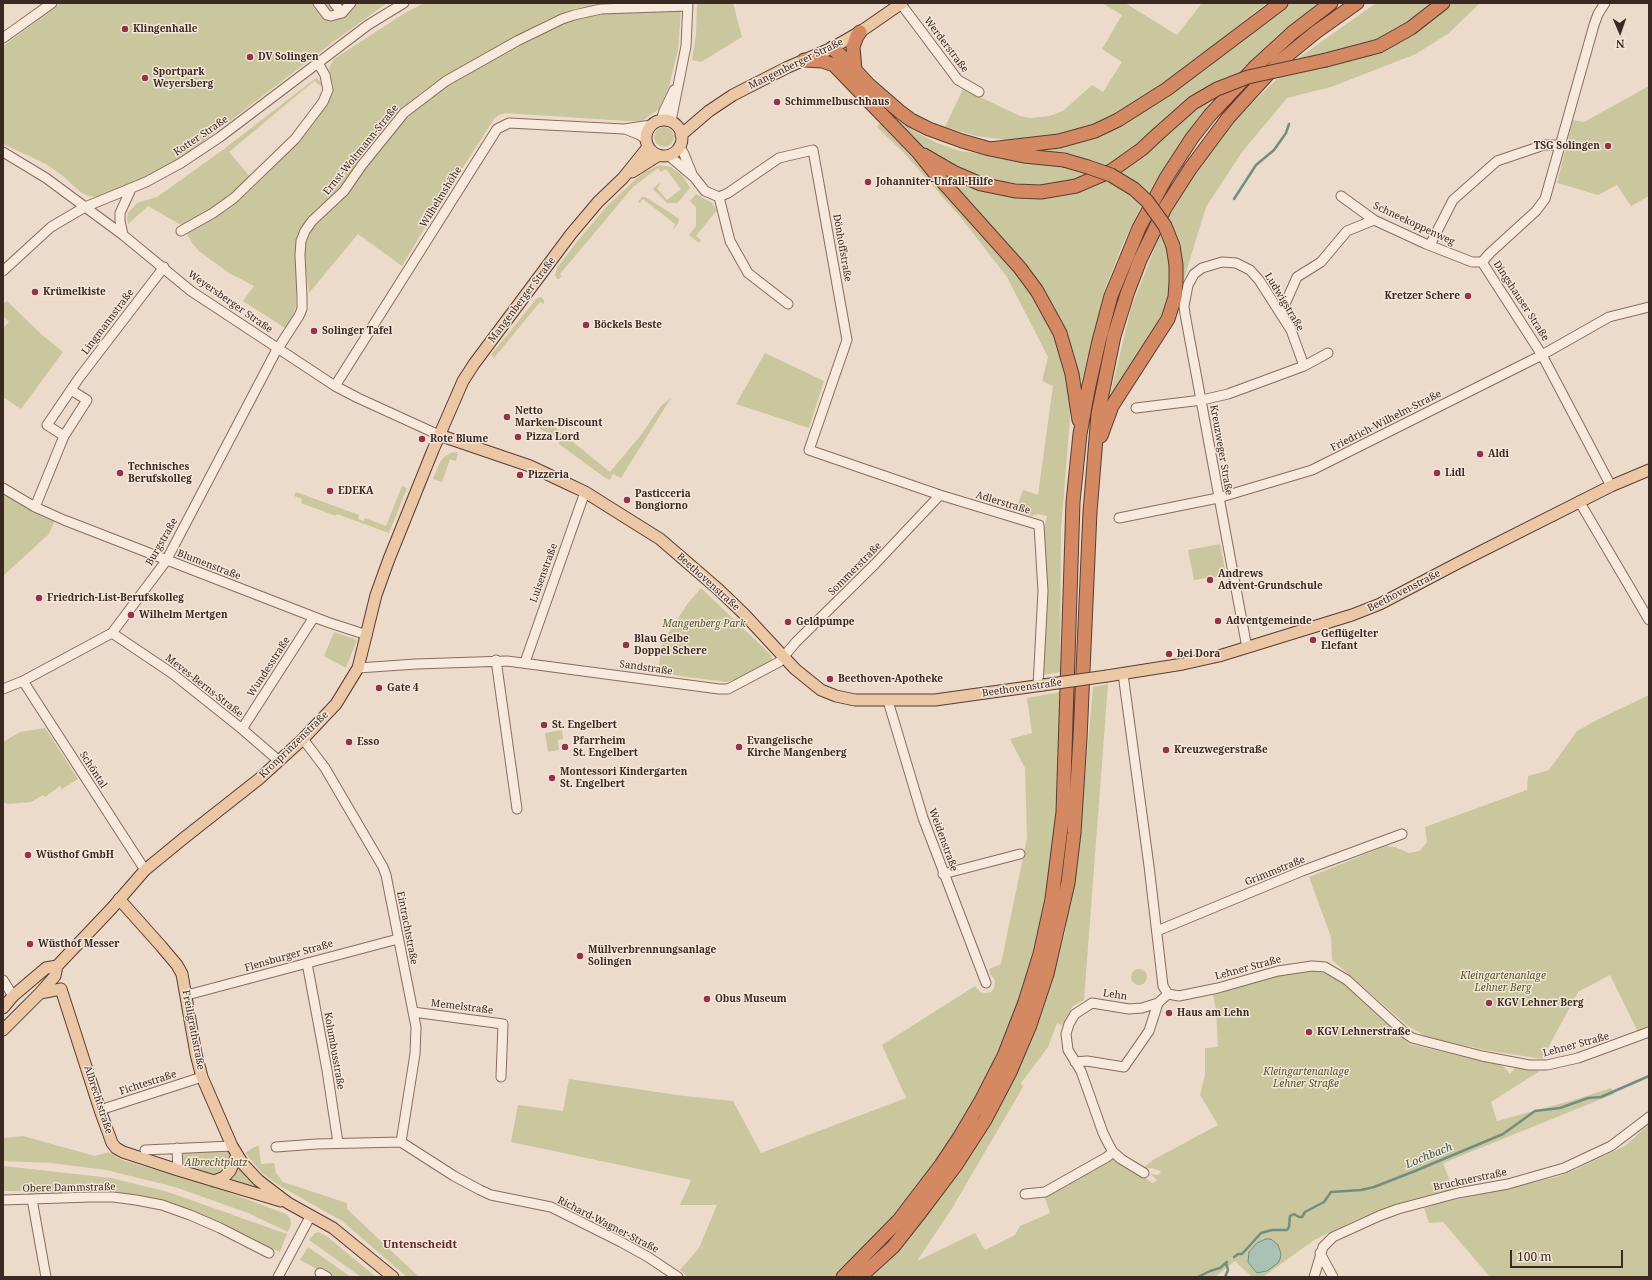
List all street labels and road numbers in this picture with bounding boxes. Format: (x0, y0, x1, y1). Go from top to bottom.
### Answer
street label: Werderstraße (921, 15, 971, 75)
street label: Mangenberger Straße (747, 36, 845, 92)
street label: Ernst-Woltmann-Straße (321, 102, 401, 198)
street label: Kotter Straße (171, 113, 231, 159)
street label: Wilhelmshöhe (418, 164, 464, 230)
street label: Schneekoppenweg (1371, 200, 1457, 248)
street label: Dönhoffstraße (830, 213, 854, 283)
street label: Mangenberger Straße (486, 255, 558, 345)
street label: Dingshauser Straße (1491, 259, 1551, 343)
street label: Weyersberger Straße (185, 268, 275, 336)
street label: Ludwigstraße (1262, 271, 1306, 333)
street label: Lingmannstraße (79, 287, 137, 357)
street label: Friedrich-Wilhelm-Straße (1329, 388, 1443, 454)
street label: Kreuzweger Straße (1207, 404, 1235, 496)
street label: Adlerstraße (974, 489, 1032, 517)
street label: Burgstraße (144, 516, 180, 568)
street label: Sommerstraße (826, 540, 884, 598)
street label: Luisenstraße (528, 542, 560, 604)
street label: Blumenstraße (175, 547, 243, 583)
street label: Beethovenstraße (674, 551, 742, 613)
street label: Beethovenstraße (1365, 567, 1443, 615)
street label: Wundesstraße (245, 635, 293, 699)
street label: Meves-Berns-Straße (163, 652, 245, 720)
street label: Sandstraße (619, 658, 673, 678)
street label: Beethovenstraße (981, 676, 1063, 700)
street label: Kronprinzenstraße (257, 709, 331, 781)
street label: Schöntal (77, 749, 109, 791)
street label: Weidenstraße (926, 807, 960, 873)
street label: Grimmstraße (1243, 853, 1307, 889)
street label: Eintrachtstraße (394, 890, 420, 966)
street label: Flensburger Straße (243, 938, 335, 974)
street label: Lehner Straße (1214, 953, 1282, 983)
street label: Lehn (1102, 987, 1128, 1003)
street label: Freiligrathstraße (179, 989, 207, 1071)
street label: Memelstraße (430, 997, 494, 1017)
street label: Kolumbusstraße (321, 1011, 347, 1091)
street label: Lehner Straße (1542, 1030, 1610, 1060)
street label: Albrechtstraße (81, 1064, 115, 1136)
street label: Fichtestraße (118, 1068, 178, 1098)
street label: Brucknerstraße (1432, 1166, 1508, 1194)
street label: Obere Dammstraße (22, 1181, 116, 1195)
street label: Richard-Wagner-Straße (555, 1194, 661, 1256)

